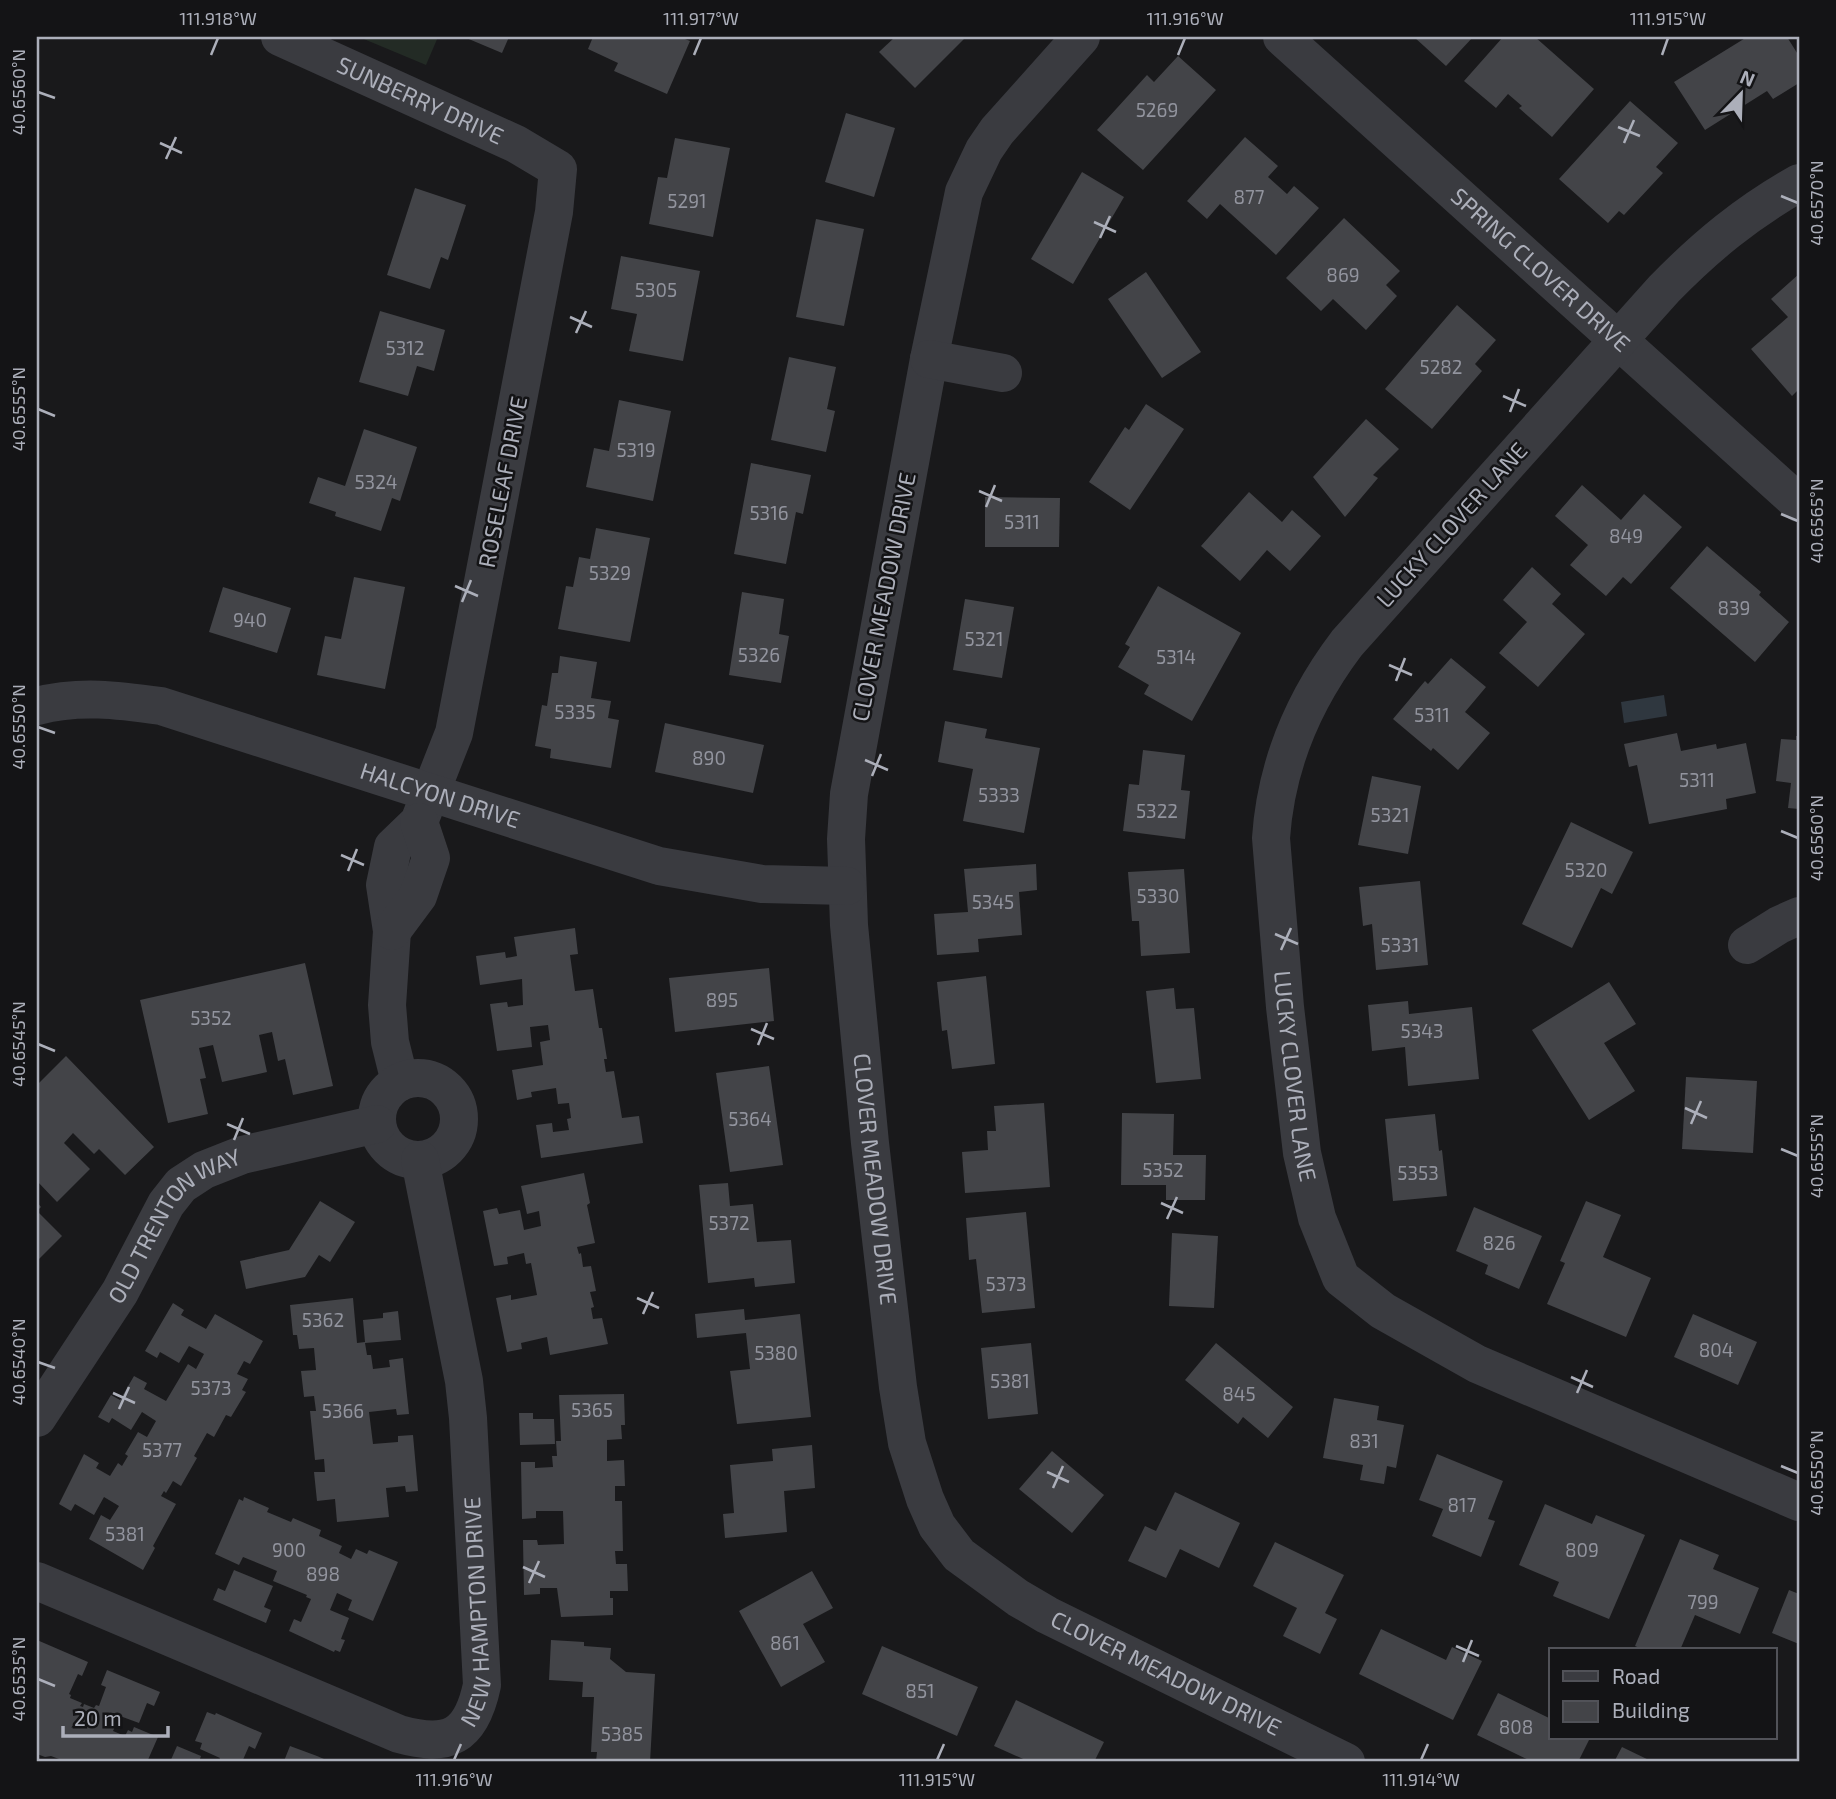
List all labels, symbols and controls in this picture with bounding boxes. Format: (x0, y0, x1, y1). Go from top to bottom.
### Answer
text: 111.918°W (179, 7, 257, 29)
text: 111.917°W (663, 7, 739, 29)
text: 111.916°W (1147, 7, 1223, 29)
text: 111.915°W (1630, 7, 1706, 29)
text: 40.6560°N (7, 49, 29, 135)
street label: SUNBERRY DRIVE (333, 50, 508, 150)
north arrow (1706, 60, 1776, 130)
text: N (1737, 65, 1759, 91)
house number: 5269 (1136, 98, 1178, 121)
text: 40.6570°N (1805, 160, 1827, 246)
street label: SPRING CLOVER DRIVE (1446, 181, 1636, 357)
house number: 877 (1234, 185, 1265, 208)
house number: 5291 (667, 189, 707, 212)
house number: 869 (1326, 263, 1360, 286)
house number: 5305 (635, 278, 677, 301)
house number: 5312 (386, 336, 425, 359)
house number: 5282 (1419, 355, 1463, 378)
text: 40.6555°N (7, 367, 29, 451)
street label: ROSELEAF DRIVE (472, 394, 532, 570)
street label: LUCKY CLOVER LANE (1370, 436, 1533, 613)
house number: 5319 (616, 438, 656, 461)
house number: 5324 (354, 470, 398, 493)
street label: CLOVER MEADOW DRIVE (845, 470, 921, 724)
text: 40.6565°N (1805, 478, 1827, 564)
house number: 5316 (749, 501, 789, 524)
house number: 5311 (1004, 510, 1040, 533)
house number: 849 (1609, 524, 1643, 547)
house number: 5329 (589, 561, 631, 584)
house number: 839 (1718, 596, 1750, 619)
house number: 940 (233, 608, 267, 631)
house number: 5321 (965, 627, 1004, 650)
house number: 5326 (738, 643, 780, 666)
house number: 5314 (1156, 645, 1196, 668)
text: 40.6550°N (7, 684, 29, 770)
house number: 5335 (554, 700, 596, 723)
house number: 5311 (1414, 703, 1450, 726)
house number: 890 (692, 746, 726, 769)
street label: HALCYON DRIVE (357, 756, 524, 833)
house number: 5311 (1679, 768, 1715, 791)
house number: 5333 (978, 783, 1020, 806)
text: 40.6560°N (1805, 795, 1827, 881)
house number: 5322 (1136, 799, 1178, 822)
house number: 5321 (1371, 803, 1410, 826)
house number: 5320 (1565, 858, 1607, 881)
house number: 5330 (1137, 884, 1179, 907)
house number: 5345 (972, 890, 1014, 913)
house number: 5331 (1381, 933, 1419, 956)
street label: LUCKY CLOVER LANE (1269, 969, 1323, 1184)
house number: 895 (706, 988, 738, 1011)
text: 40.6545°N (7, 1001, 29, 1087)
house number: 5352 (190, 1006, 232, 1029)
house number: 5343 (1401, 1019, 1444, 1042)
street label: CLOVER MEADOW DRIVE (848, 1052, 903, 1306)
house number: 5364 (728, 1107, 772, 1130)
text: 40.6555°N (1805, 1114, 1827, 1198)
street label: OLD TRENTON WAY (101, 1142, 245, 1309)
house number: 5352 (1142, 1158, 1184, 1181)
house number: 5353 (1397, 1161, 1439, 1184)
house number: 5372 (708, 1211, 750, 1234)
house number: 826 (1482, 1231, 1516, 1254)
house number: 5373 (985, 1272, 1027, 1295)
house number: 5362 (302, 1308, 344, 1331)
text: 40.6540°N (7, 1318, 29, 1406)
house number: 804 (1699, 1338, 1733, 1361)
house number: 5380 (754, 1341, 798, 1364)
house number: 5381 (990, 1369, 1030, 1392)
house number: 5373 (190, 1376, 232, 1399)
house number: 845 (1222, 1382, 1256, 1405)
house number: 5365 (571, 1398, 613, 1421)
house number: 5366 (322, 1399, 364, 1422)
house number: 831 (1349, 1429, 1379, 1452)
text: 40.6550°N (1805, 1430, 1827, 1516)
house number: 5377 (142, 1438, 182, 1461)
house number: 817 (1448, 1493, 1477, 1516)
street label: NEW HAMPTON DRIVE (454, 1496, 496, 1731)
house number: 5381 (105, 1522, 145, 1545)
house number: 900 (272, 1538, 306, 1561)
house number: 809 (1565, 1538, 1599, 1561)
house number: 898 (306, 1562, 340, 1585)
house number: 799 (1687, 1590, 1719, 1613)
street label: CLOVER MEADOW DRIVE (1047, 1604, 1286, 1741)
house number: 861 (770, 1631, 800, 1654)
text: 40.6535°N (7, 1637, 29, 1721)
legend (1549, 1648, 1776, 1740)
text: Road (1612, 1663, 1660, 1688)
house number: 851 (905, 1679, 935, 1702)
scale bar (63, 1694, 168, 1738)
text: Building (1612, 1697, 1690, 1722)
text: 20 m (74, 1705, 122, 1730)
house number: 808 (1499, 1715, 1533, 1738)
house number: 5385 (601, 1722, 643, 1745)
text: 111.916°W (416, 1768, 492, 1790)
text: 111.915°W (899, 1768, 975, 1790)
text: 111.914°W (1382, 1768, 1460, 1790)

